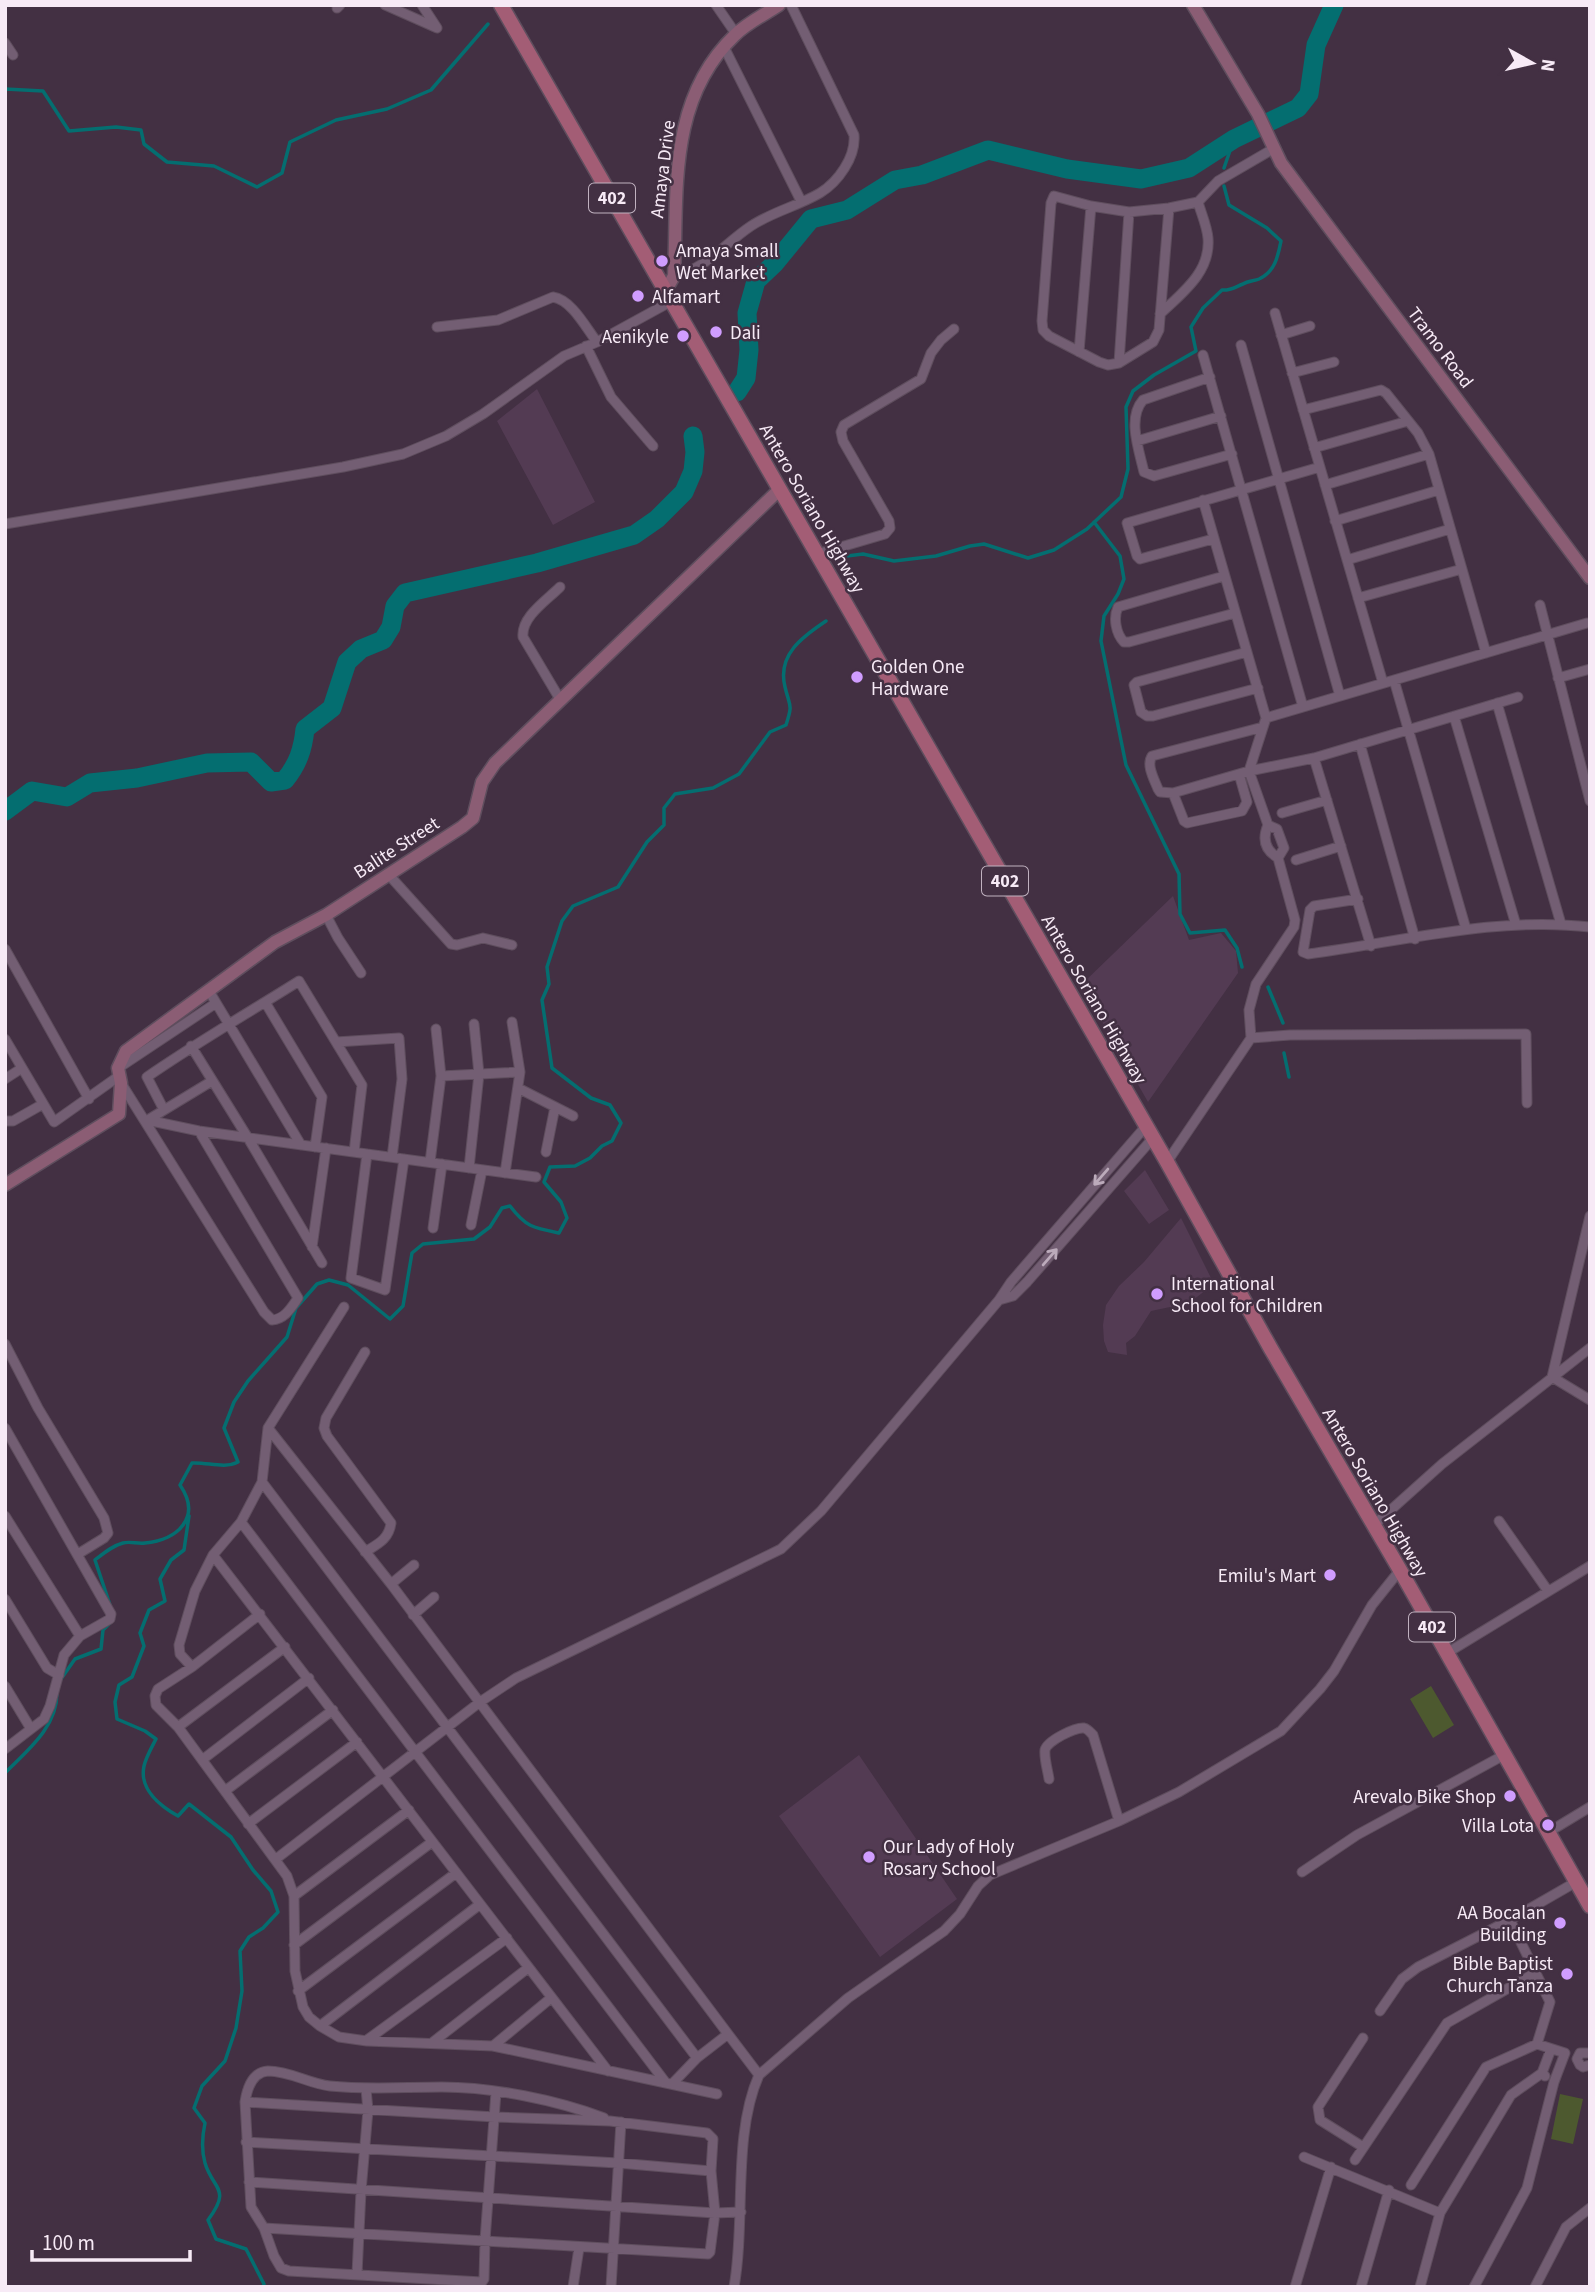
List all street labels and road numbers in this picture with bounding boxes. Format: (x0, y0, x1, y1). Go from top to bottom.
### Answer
street label: Amaya Drive (644, 119, 683, 220)
road number: 402 (589, 183, 635, 212)
street label: Tramo Road (1400, 302, 1479, 394)
street label: Antero Soriano Highway (752, 419, 871, 599)
street label: Balite Street (349, 810, 445, 886)
road number: 402 (982, 866, 1028, 896)
street label: Antero Soriano Highway (1034, 910, 1153, 1090)
street label: Antero Soriano Highway (1315, 1403, 1434, 1583)
road number: 402 (1409, 1612, 1455, 1642)

